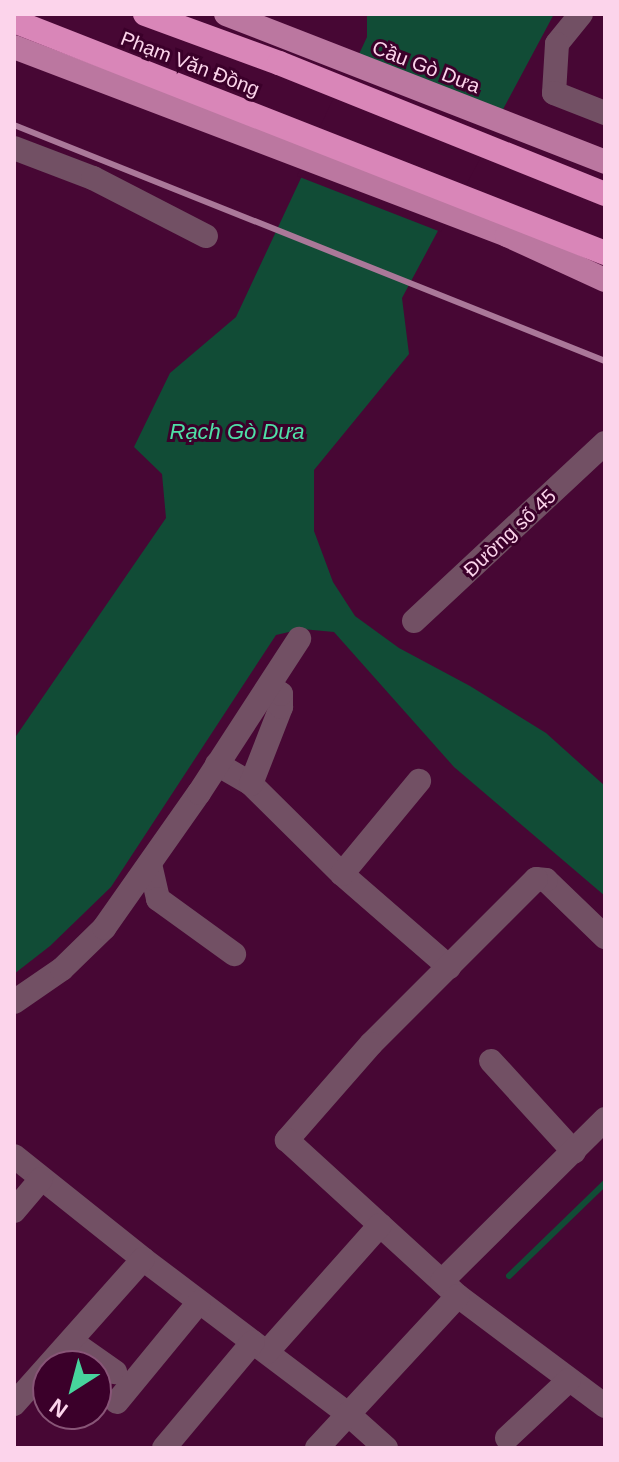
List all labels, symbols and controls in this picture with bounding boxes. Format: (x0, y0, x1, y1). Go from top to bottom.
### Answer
street label: Phạm Văn Đồng (117, 27, 263, 101)
street label: Cầu Gò Dưa (369, 35, 483, 99)
water label: Rạch Gò Dưa (170, 419, 304, 445)
street label: Đường số 45 (459, 484, 561, 582)
north arrow (32, 1350, 112, 1430)
text: N (45, 1393, 73, 1423)

